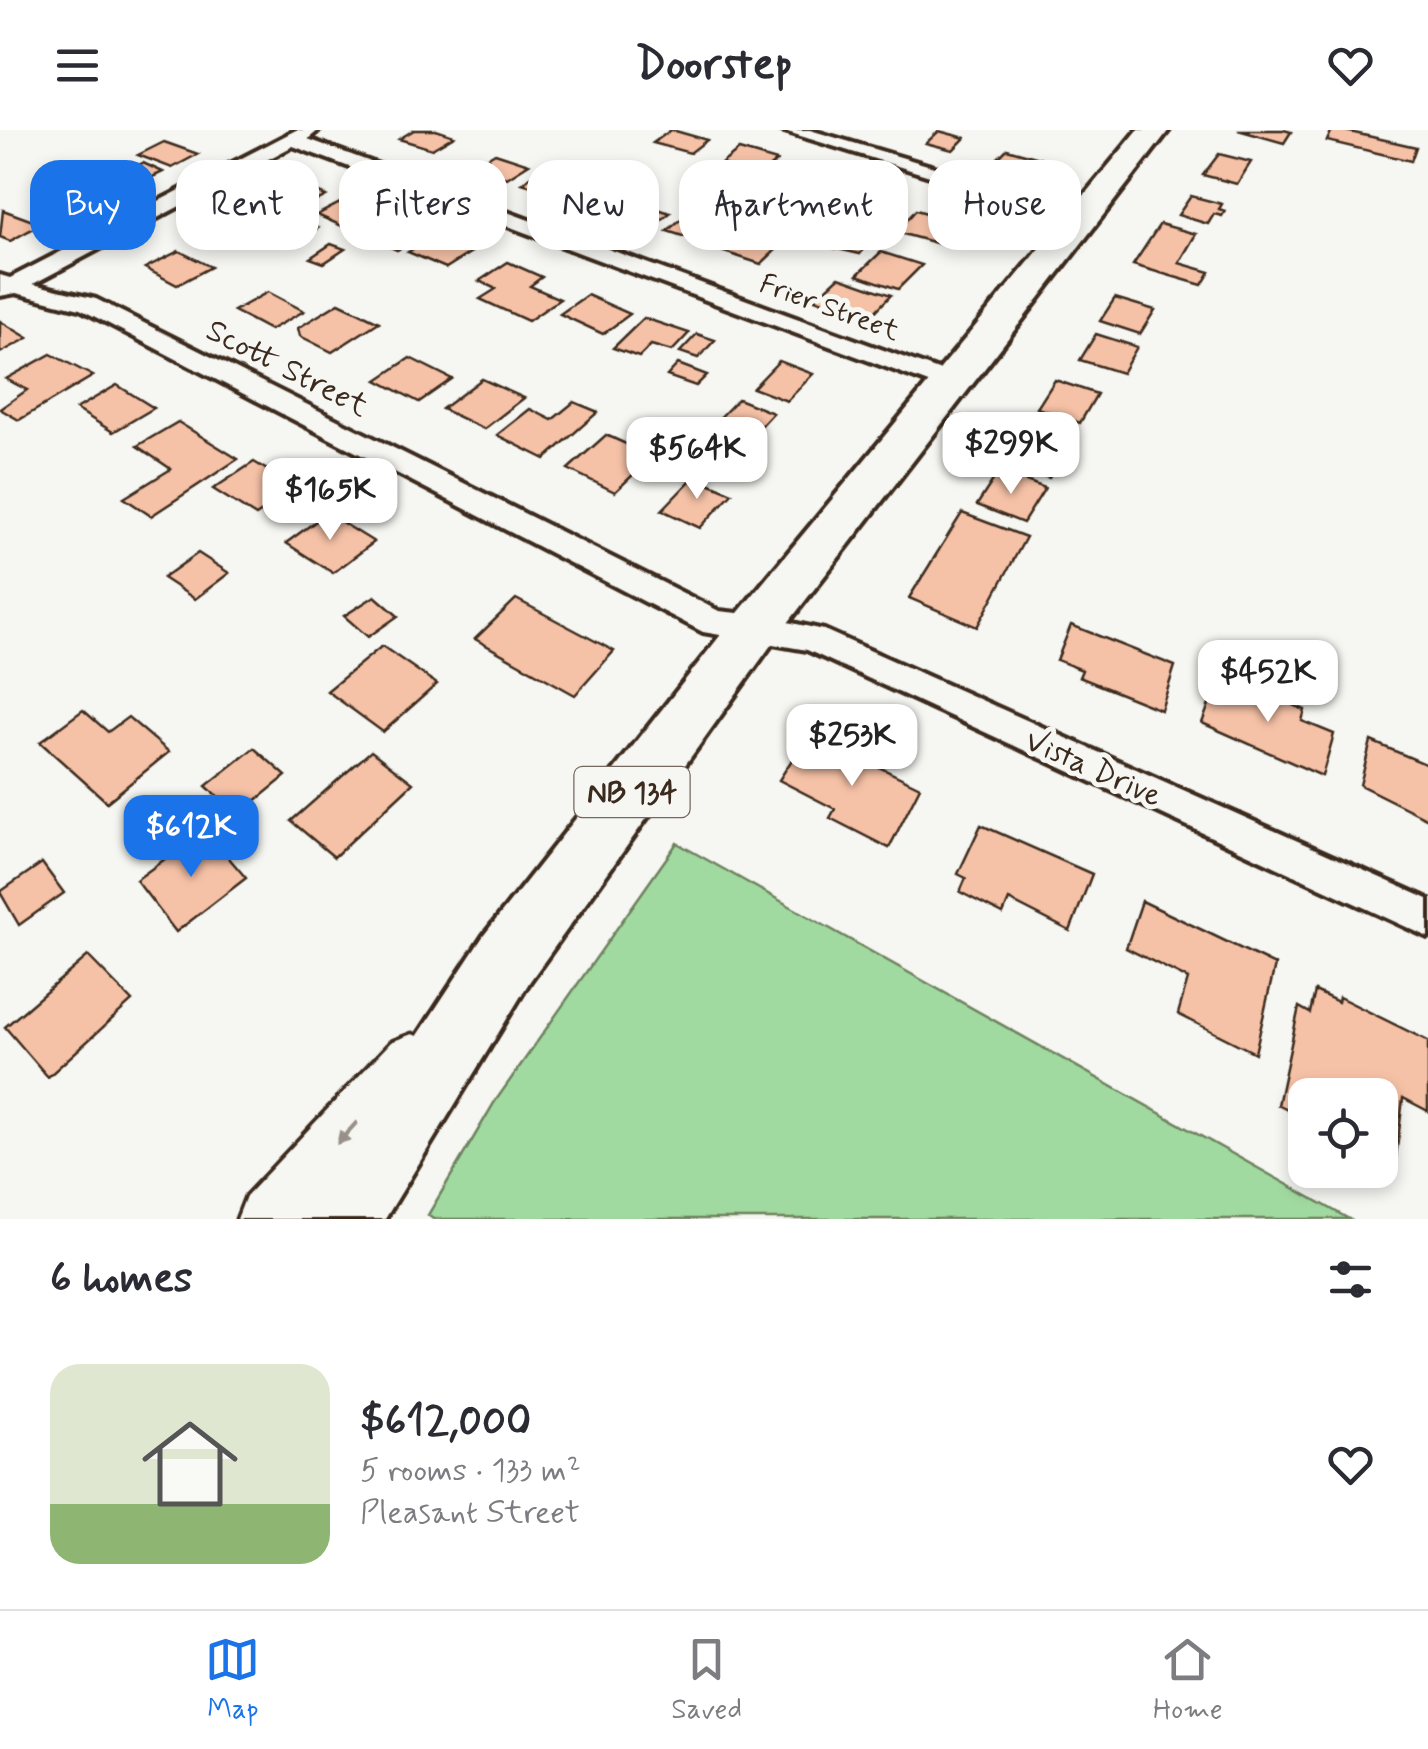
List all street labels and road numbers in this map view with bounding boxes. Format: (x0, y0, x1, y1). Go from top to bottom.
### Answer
street label: Frier Street (754, 266, 905, 351)
street label: Scott Street (199, 310, 376, 428)
street label: Vista Drive (1018, 720, 1168, 818)
road number: NB 134 (574, 767, 690, 817)

